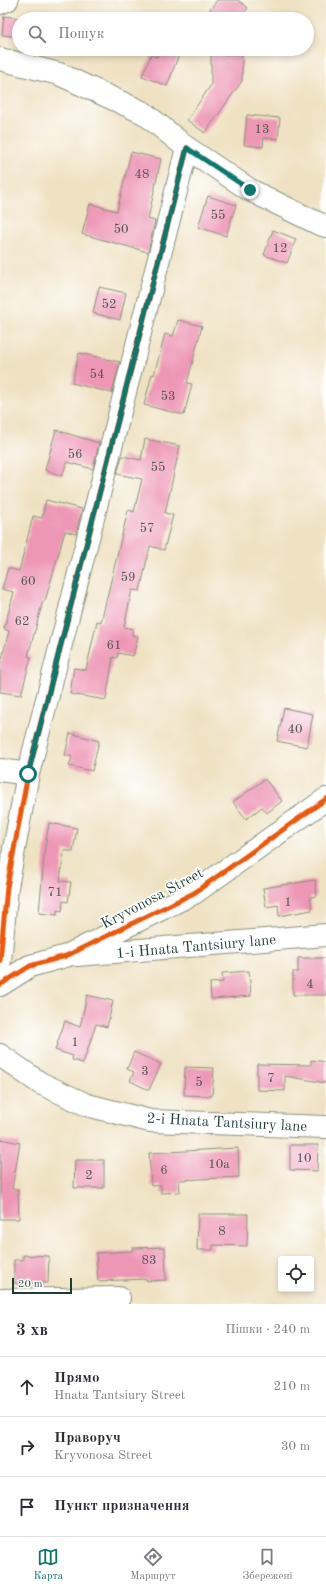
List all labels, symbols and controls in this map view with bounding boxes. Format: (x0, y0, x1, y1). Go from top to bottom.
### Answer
search box (12, 12, 314, 56)
icon: search (26, 23, 48, 45)
text: Пошук (58, 27, 104, 42)
house number: 13 (254, 123, 270, 136)
house number: 48 (134, 168, 150, 181)
route end (241, 181, 259, 199)
house number: 55 (210, 209, 226, 222)
house number: 50 (113, 223, 129, 236)
house number: 12 (272, 242, 288, 255)
house number: 52 (101, 298, 117, 311)
house number: 54 (89, 368, 105, 381)
house number: 53 (160, 390, 176, 403)
house number: 56 (67, 448, 83, 461)
house number: 55 (150, 461, 166, 474)
house number: 57 (139, 522, 155, 535)
house number: 59 (120, 571, 136, 584)
house number: 60 (20, 575, 36, 588)
house number: 62 (14, 615, 30, 628)
house number: 61 (106, 639, 122, 652)
house number: 40 (287, 723, 303, 736)
route start (19, 765, 37, 783)
street label: Kryvonosa Street (99, 866, 206, 933)
house number: 71 (47, 886, 63, 899)
house number: 1 (284, 896, 292, 909)
street label: 1-i Hnata Tantsiury lane (115, 933, 277, 962)
house number: 4 (306, 978, 314, 991)
house number: 1 (71, 1036, 79, 1049)
house number: 3 (141, 1065, 149, 1078)
house number: 7 (267, 1072, 275, 1085)
house number: 5 (195, 1076, 203, 1089)
street label: 2-i Hnata Tantsiury lane (146, 1112, 308, 1135)
house number: 10 (296, 1152, 312, 1165)
house number: 10а (208, 1158, 230, 1171)
house number: 6 (160, 1164, 168, 1177)
house number: 2 (85, 1169, 93, 1182)
house number: 8 (218, 1225, 226, 1238)
house number: 83 (141, 1254, 157, 1267)
map controls (278, 1256, 314, 1292)
button: locate (278, 1256, 314, 1292)
scale bar (12, 1276, 72, 1295)
text: 20 m (18, 1279, 43, 1290)
text: 3 хв (16, 1322, 48, 1339)
text: Пішки · 240 m (225, 1323, 310, 1336)
text: Прямо (54, 1371, 100, 1386)
icon: ahead (16, 1376, 38, 1398)
text: 210 m (273, 1380, 310, 1393)
text: Hnata Tantsiury Street (54, 1389, 185, 1402)
text: Праворуч (54, 1431, 121, 1446)
icon: right (16, 1436, 38, 1458)
text: 30 m (281, 1440, 310, 1453)
text: Kryvonosa Street (54, 1449, 152, 1462)
icon: arrive (16, 1496, 38, 1518)
text: Пункт призначення (54, 1499, 190, 1514)
tab: Карта (33, 1546, 63, 1584)
tab: Маршрут (130, 1546, 175, 1584)
tab: Збережені (242, 1546, 293, 1584)

